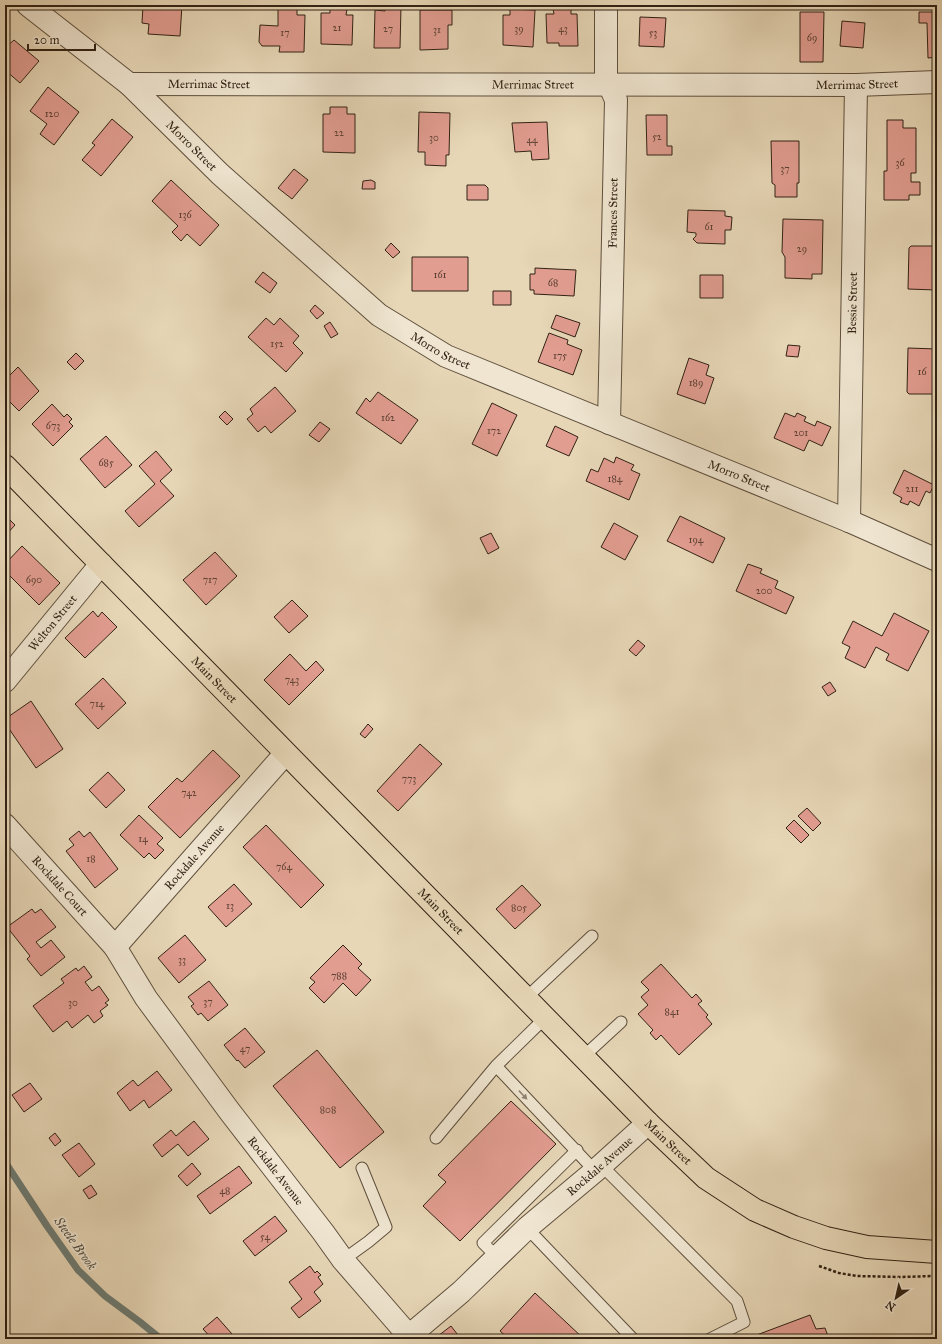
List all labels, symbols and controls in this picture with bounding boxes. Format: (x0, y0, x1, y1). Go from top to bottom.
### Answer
house number: 21 (333, 22, 341, 34)
house number: 27 (383, 23, 393, 35)
house number: 39 (514, 23, 524, 35)
house number: 43 (558, 23, 568, 35)
house number: 31 (433, 24, 441, 36)
scale bar (28, 26, 95, 52)
house number: 17 (280, 27, 290, 39)
house number: 53 (649, 27, 657, 39)
house number: 69 (807, 32, 817, 44)
text: 20 m (34, 33, 60, 47)
street label: Merrimac Street (816, 76, 899, 92)
street label: Merrimac Street (168, 77, 251, 91)
street label: Merrimac Street (492, 77, 575, 92)
house number: 120 (45, 108, 60, 120)
street label: Morro Street (163, 118, 220, 174)
house number: 22 (334, 127, 344, 139)
house number: 52 (652, 131, 662, 143)
house number: 30 (429, 132, 439, 144)
house number: 44 (526, 134, 538, 146)
house number: 36 (895, 157, 905, 169)
house number: 37 (780, 163, 790, 175)
street label: Frances Street (605, 177, 621, 248)
house number: 136 (178, 209, 192, 221)
house number: 61 (704, 221, 714, 233)
house number: 29 (797, 243, 807, 255)
house number: 161 (434, 269, 447, 281)
street label: Bessie Street (845, 271, 860, 334)
house number: 68 (548, 277, 558, 289)
street label: Morro Street (408, 329, 473, 372)
house number: 152 (270, 338, 284, 350)
house number: 175 (553, 350, 567, 362)
house number: 16 (917, 366, 927, 378)
house number: 189 (689, 377, 703, 389)
house number: 162 (381, 412, 395, 424)
house number: 673 (46, 420, 60, 432)
house number: 172 (487, 425, 501, 437)
house number: 201 (794, 427, 808, 439)
house number: 685 (98, 457, 114, 469)
street label: Morro Street (706, 457, 773, 495)
house number: 184 (608, 473, 623, 485)
house number: 211 (906, 483, 918, 495)
house number: 194 (689, 534, 704, 546)
house number: 690 (26, 574, 42, 586)
house number: 717 (203, 574, 217, 586)
house number: 200 (756, 585, 772, 597)
street label: Welton Street (25, 592, 80, 654)
street label: Main Street (188, 653, 241, 706)
house number: 743 (285, 674, 299, 686)
house number: 714 (90, 698, 105, 710)
house number: 773 (402, 773, 416, 785)
house number: 742 (181, 787, 197, 799)
street label: Rockdale Avenue (162, 821, 227, 893)
house number: 14 (138, 833, 148, 845)
street label: Rockdale Court (29, 853, 91, 920)
house number: 18 (86, 853, 96, 865)
house number: 764 (276, 861, 292, 873)
street label: Main Street (415, 885, 467, 938)
house number: 13 (226, 900, 234, 912)
house number: 805 (511, 902, 527, 914)
house number: 33 (178, 954, 186, 966)
house number: 788 (331, 970, 347, 982)
house number: 37 (203, 996, 213, 1008)
house number: 30 (68, 997, 78, 1009)
house number: 841 (665, 1006, 679, 1018)
house number: 47 (240, 1043, 250, 1055)
one-way arrow (518, 1090, 528, 1100)
house number: 808 (320, 1104, 336, 1116)
street label: Main Street (642, 1116, 695, 1168)
street label: Rockdale Avenue (564, 1133, 636, 1199)
street label: Rockdale Avenue (245, 1134, 307, 1208)
house number: 48 (220, 1185, 230, 1197)
water label: Steele Brook (50, 1213, 100, 1273)
house number: 54 (260, 1231, 270, 1243)
north arrow (876, 1278, 916, 1318)
text: N (883, 1298, 898, 1314)

